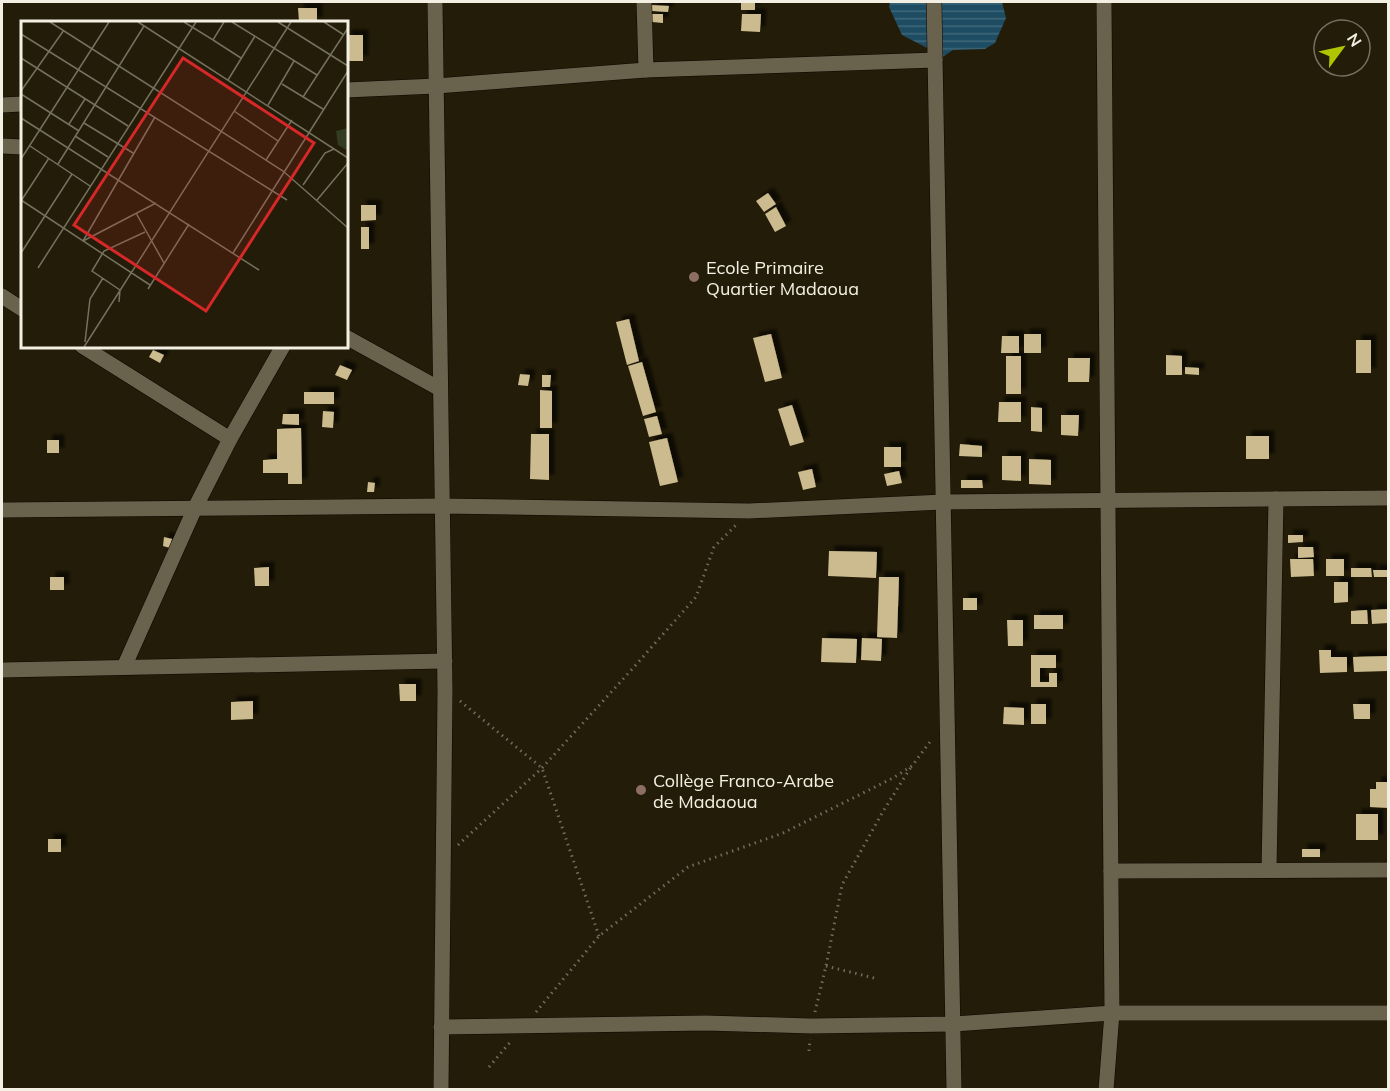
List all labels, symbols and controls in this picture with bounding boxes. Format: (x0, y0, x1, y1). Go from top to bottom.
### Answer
north arrow (1312, 18, 1372, 78)
inset map (21, 21, 348, 348)
text: N (1343, 29, 1366, 50)
place label: Ecole Primaire Quartier Madaoua (706, 256, 859, 300)
marker: Ecole Primaire Quartier Madaoua (687, 270, 701, 284)
place label: Collège Franco-Arabe de Madaoua (653, 769, 834, 813)
marker: Collège Franco-Arabe de Madaoua (634, 783, 648, 797)

